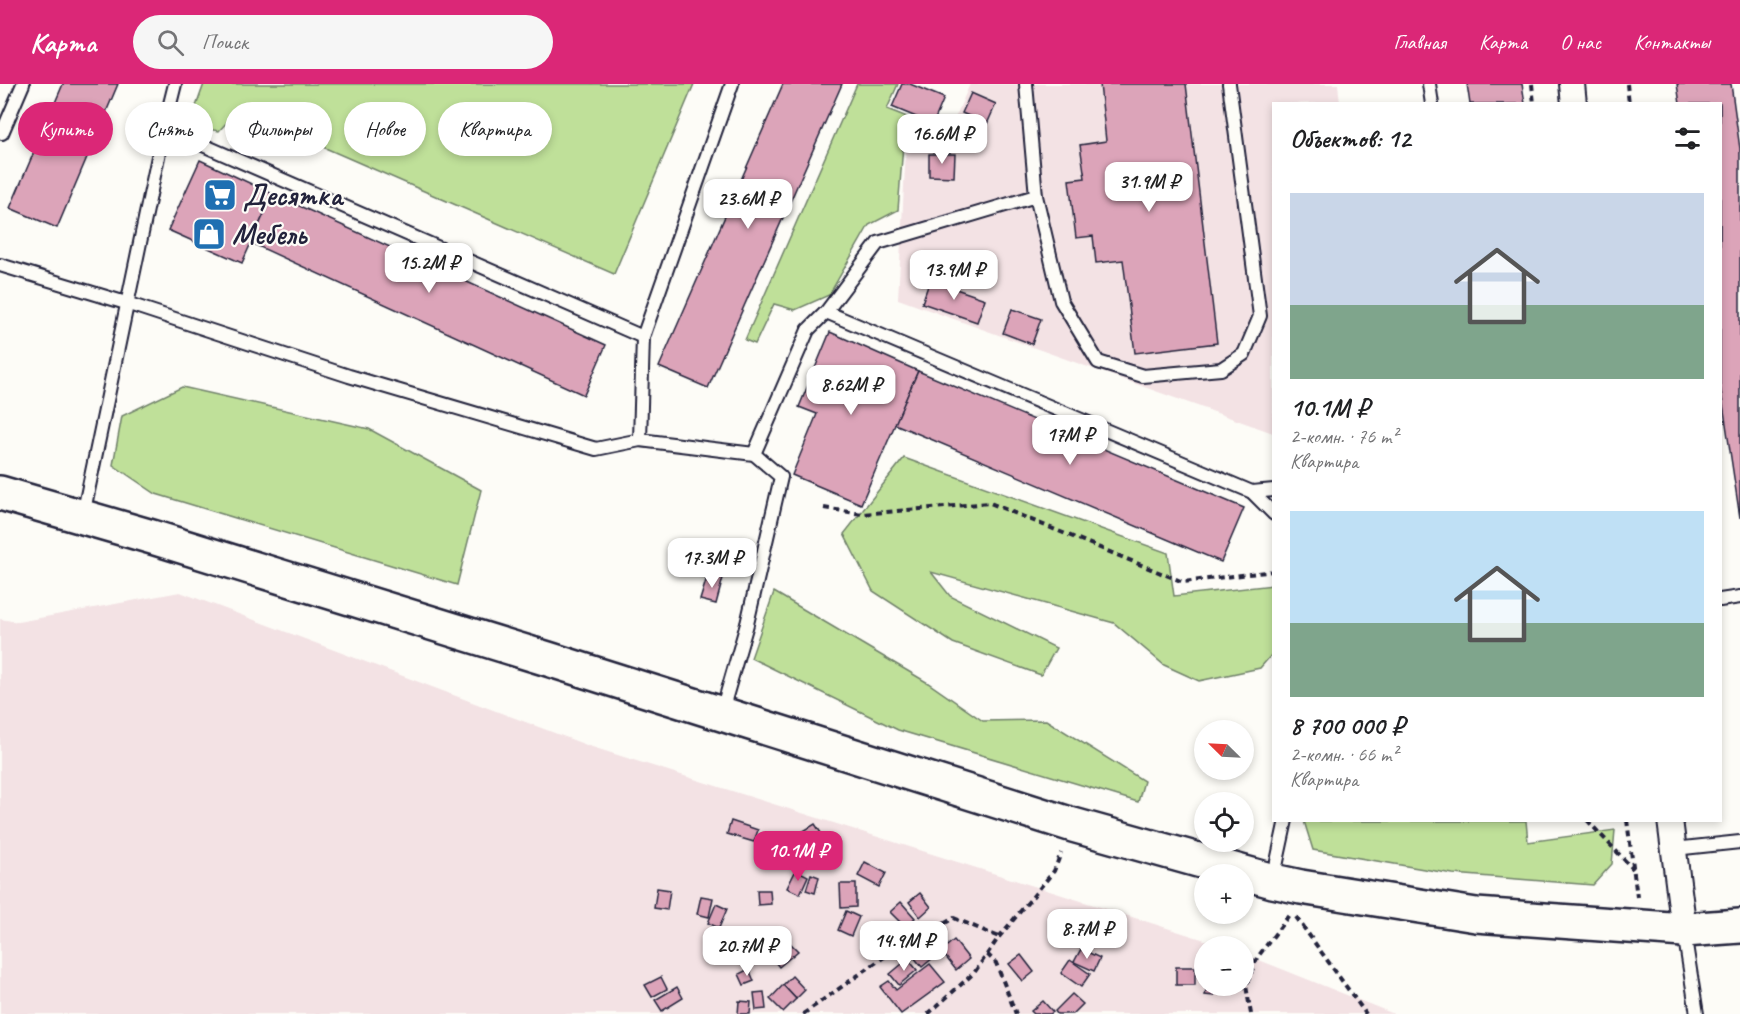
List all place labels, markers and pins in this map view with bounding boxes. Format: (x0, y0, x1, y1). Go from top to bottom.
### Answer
pin: 16.6M ₽ (887, 114, 997, 165)
pin: 31.9M ₽ (1094, 162, 1204, 213)
place label: Десятка (243, 176, 345, 214)
supermarket icon: Десятка (202, 177, 238, 213)
pin: 23.6M ₽ (693, 179, 803, 230)
place label: Мебель (232, 215, 308, 253)
shop icon: Мебель (191, 216, 227, 252)
pin: 15.2M ₽ (374, 243, 484, 294)
pin: 13.9M ₽ (899, 250, 1009, 301)
pin: 8.62M ₽ (796, 365, 906, 416)
pin: 17M ₽ (1028, 415, 1112, 466)
pin: 17.3M ₽ (657, 538, 767, 589)
pin: 10.1M ₽ (743, 831, 853, 882)
pin: 8.7M ₽ (1038, 909, 1136, 960)
pin: 14.9M ₽ (849, 921, 959, 972)
pin: 20.7M ₽ (692, 926, 802, 977)

